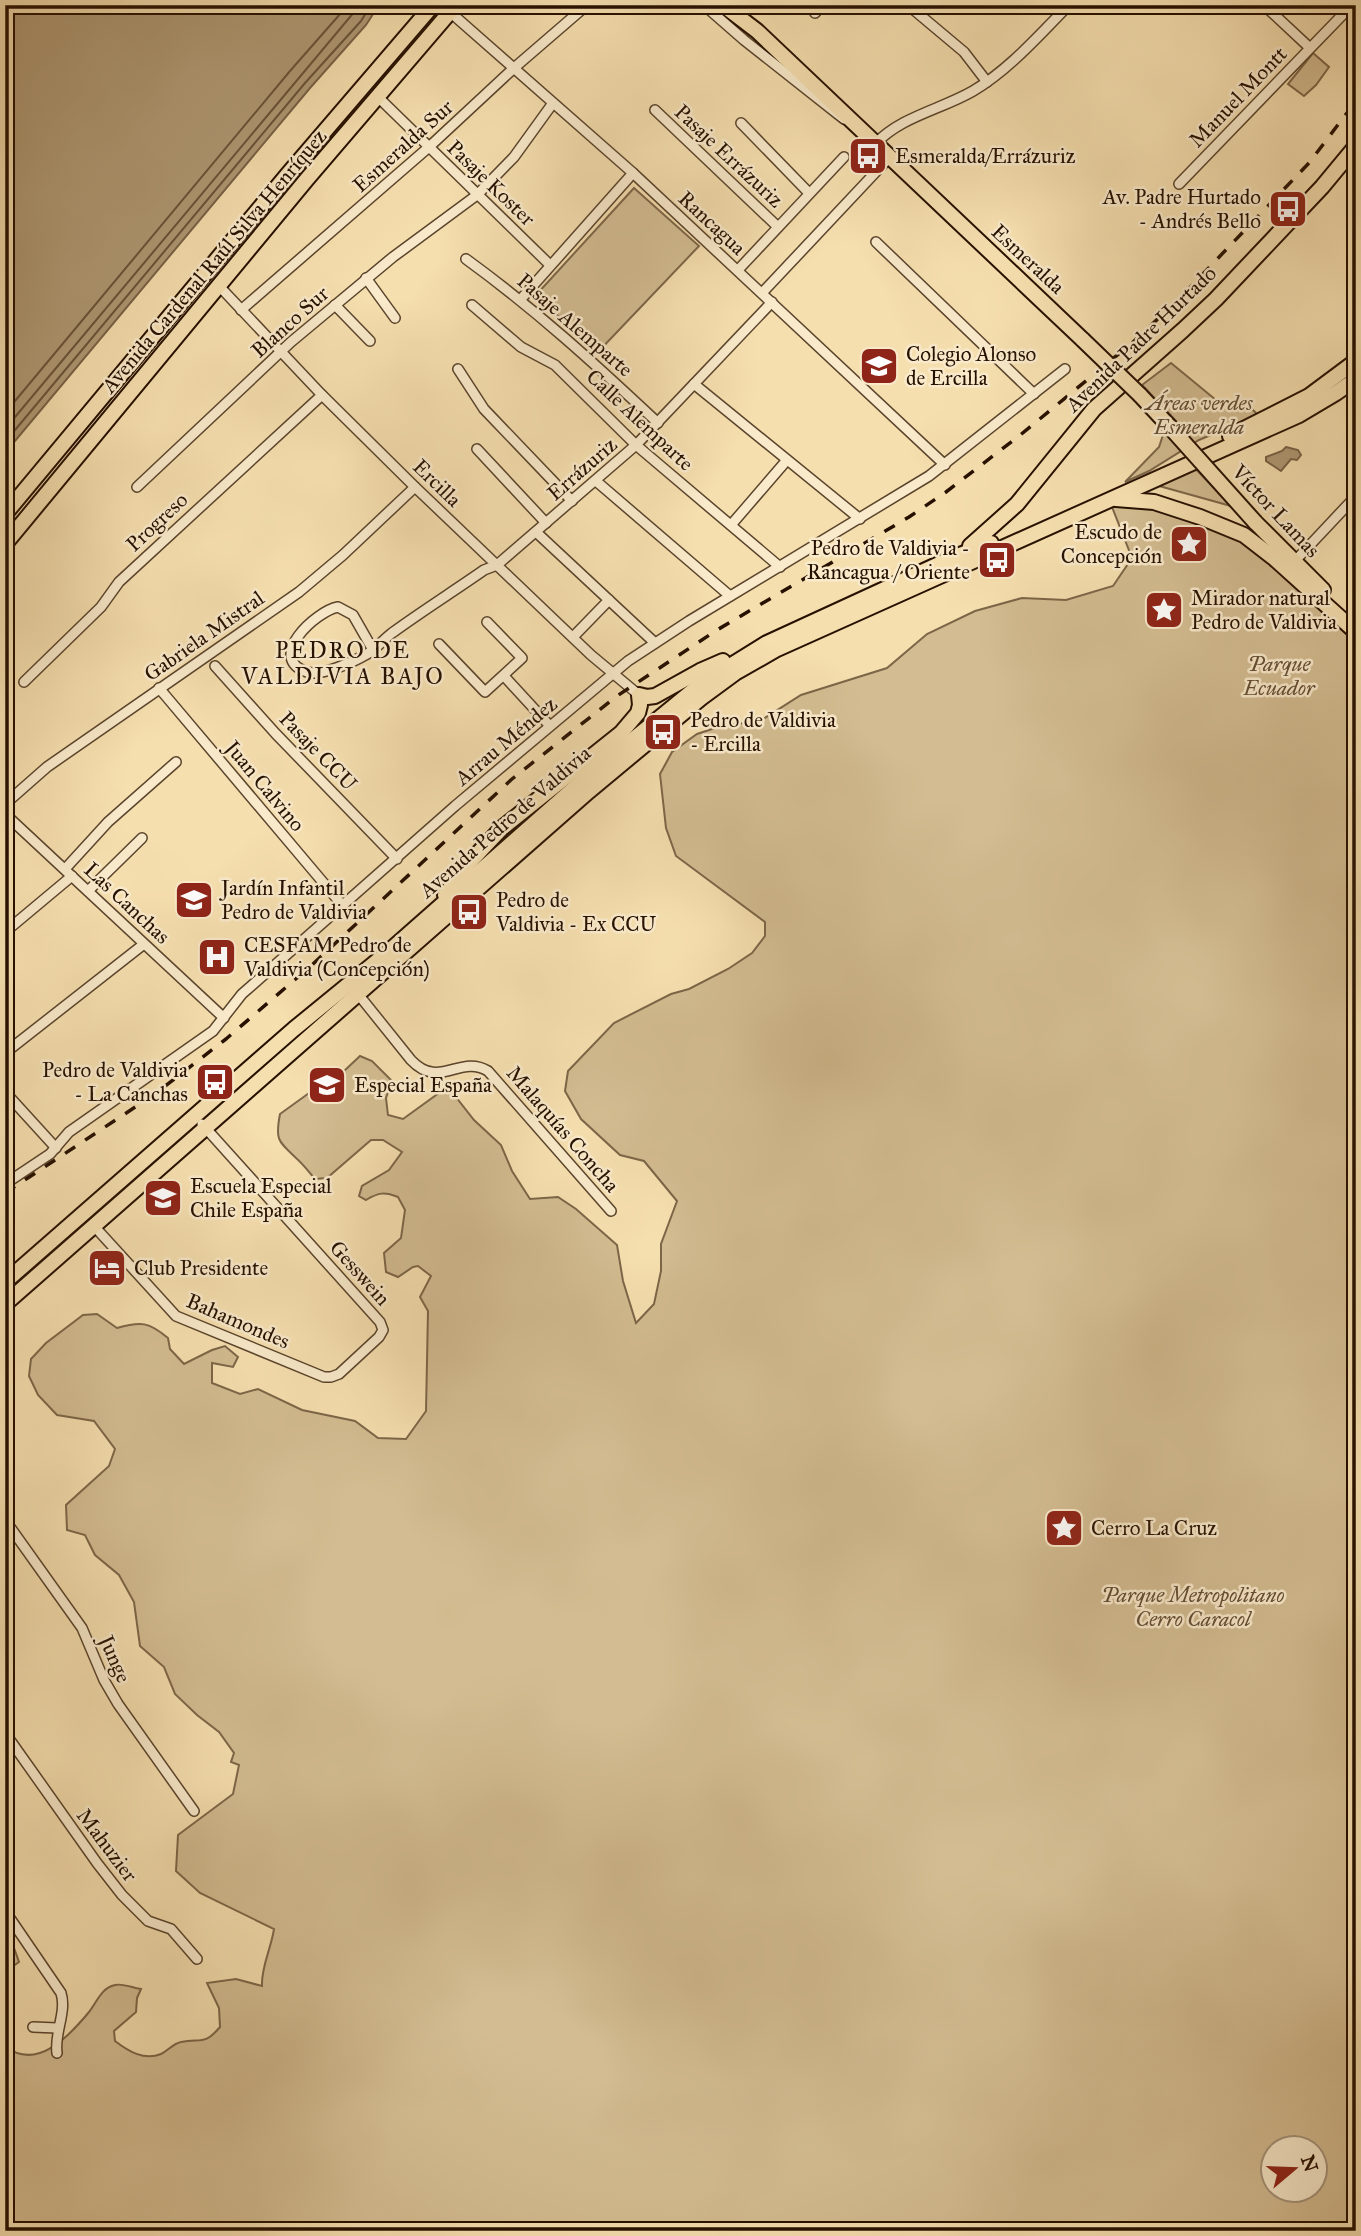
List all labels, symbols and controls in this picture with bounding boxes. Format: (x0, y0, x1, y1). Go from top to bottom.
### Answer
street label: Manuel Montt (1183, 41, 1293, 153)
street label: Esmeralda Sur (347, 94, 459, 198)
street label: Pasaje Errázuriz (669, 99, 789, 213)
street label: Avenida Cardenal Raúl Silva Henríquez (95, 124, 332, 399)
street label: Pasaje Koster (442, 135, 541, 232)
bus stop icon: Esmeralda/Errázuriz (847, 135, 889, 177)
place label: Esmeralda/Errázuriz (895, 143, 1076, 169)
place label: Av. Padre Hurtado - Andrés Bello (1102, 184, 1261, 234)
street label: Rancagua (673, 185, 751, 261)
bus stop icon: Av. Padre Hurtado - Andrés Bello (1267, 188, 1309, 230)
street label: Esmeralda (986, 219, 1070, 300)
street label: Avenida Padre Hurtado (1059, 260, 1222, 418)
street label: Pasaje Alemparte (512, 268, 638, 383)
street label: Blanco Sur (246, 280, 334, 363)
place label: Colegio Alonso de Ercilla (906, 341, 1037, 391)
school or university icon: Colegio Alonso de Ercilla (858, 345, 900, 387)
street label: Calle Alemparte (581, 364, 699, 477)
park label: Áreas verdes Esmeralda (1144, 389, 1253, 440)
street label: Errázuriz (542, 431, 622, 506)
street label: Ercilla (407, 454, 467, 512)
street label: Víctor Lamas (1226, 458, 1326, 563)
street label: Progreso (121, 487, 194, 557)
place label: Escudo de Concepción (1061, 519, 1162, 569)
place icon: Escudo de Concepción (1168, 523, 1210, 565)
place label: Pedro de Valdivia - Rancagua / Oriente (807, 535, 970, 585)
bus stop icon: Pedro de Valdivia - Rancagua / Oriente (976, 539, 1018, 581)
street label: Gabriela Mistral (139, 585, 269, 687)
place label: Mirador natural Pedro de Valdivia (1191, 585, 1337, 635)
place icon: Mirador natural Pedro de Valdivia (1143, 589, 1185, 631)
district label: PEDRO DE VALDIVIA BAJO (240, 636, 445, 690)
park label: Parque Ecuador (1242, 651, 1316, 701)
street label: Arrau Méndez (449, 691, 562, 792)
street label: Pasaje CCU (274, 706, 363, 797)
place label: Pedro de Valdivia - Ercilla (690, 707, 836, 757)
bus stop icon: Pedro de Valdivia - Ercilla (642, 711, 684, 753)
street label: Juan Calvino (218, 734, 311, 837)
street label: Avenida Pedro de Valdivia (413, 740, 596, 904)
street label: Las Canchas (79, 857, 175, 949)
place label: Jardín Infantil Pedro de Valdivia (219, 875, 367, 925)
school or university icon: Jardín Infantil Pedro de Valdivia (173, 879, 215, 921)
place label: Pedro de Valdivia - Ex CCU (495, 887, 657, 937)
bus stop icon: Pedro de Valdivia - Ex CCU (448, 891, 490, 933)
place label: CESFAM Pedro de Valdivia (Concepción) (243, 932, 430, 982)
hospital icon: CESFAM Pedro de Valdivia (Concepción) (196, 936, 238, 978)
place label: Pedro de Valdivia - La Canchas (42, 1057, 188, 1107)
street label: Malaquías Concha (501, 1060, 625, 1198)
bus stop icon: Pedro de Valdivia - La Canchas (194, 1061, 236, 1103)
school or university icon: Especial España (306, 1064, 348, 1106)
place label: Especial España (354, 1072, 492, 1098)
place label: Escuela Especial Chile España (190, 1173, 332, 1223)
school or university icon: Escuela Especial Chile España (142, 1177, 184, 1219)
street label: Gesswein (324, 1235, 396, 1311)
hotel icon: Club Presidente (86, 1247, 128, 1289)
place label: Club Presidente (134, 1255, 269, 1281)
street label: Bahamondes (182, 1288, 294, 1354)
place icon: Cerro La Cruz (1043, 1507, 1085, 1549)
place label: Cerro La Cruz (1091, 1515, 1217, 1541)
park label: Parque Metropolitano Cerro Caracol (1102, 1582, 1284, 1632)
street label: Junge (92, 1629, 137, 1687)
street label: Mahuzier (71, 1803, 143, 1887)
north arrow (1260, 2134, 1330, 2204)
text: N (1296, 2152, 1323, 2175)

